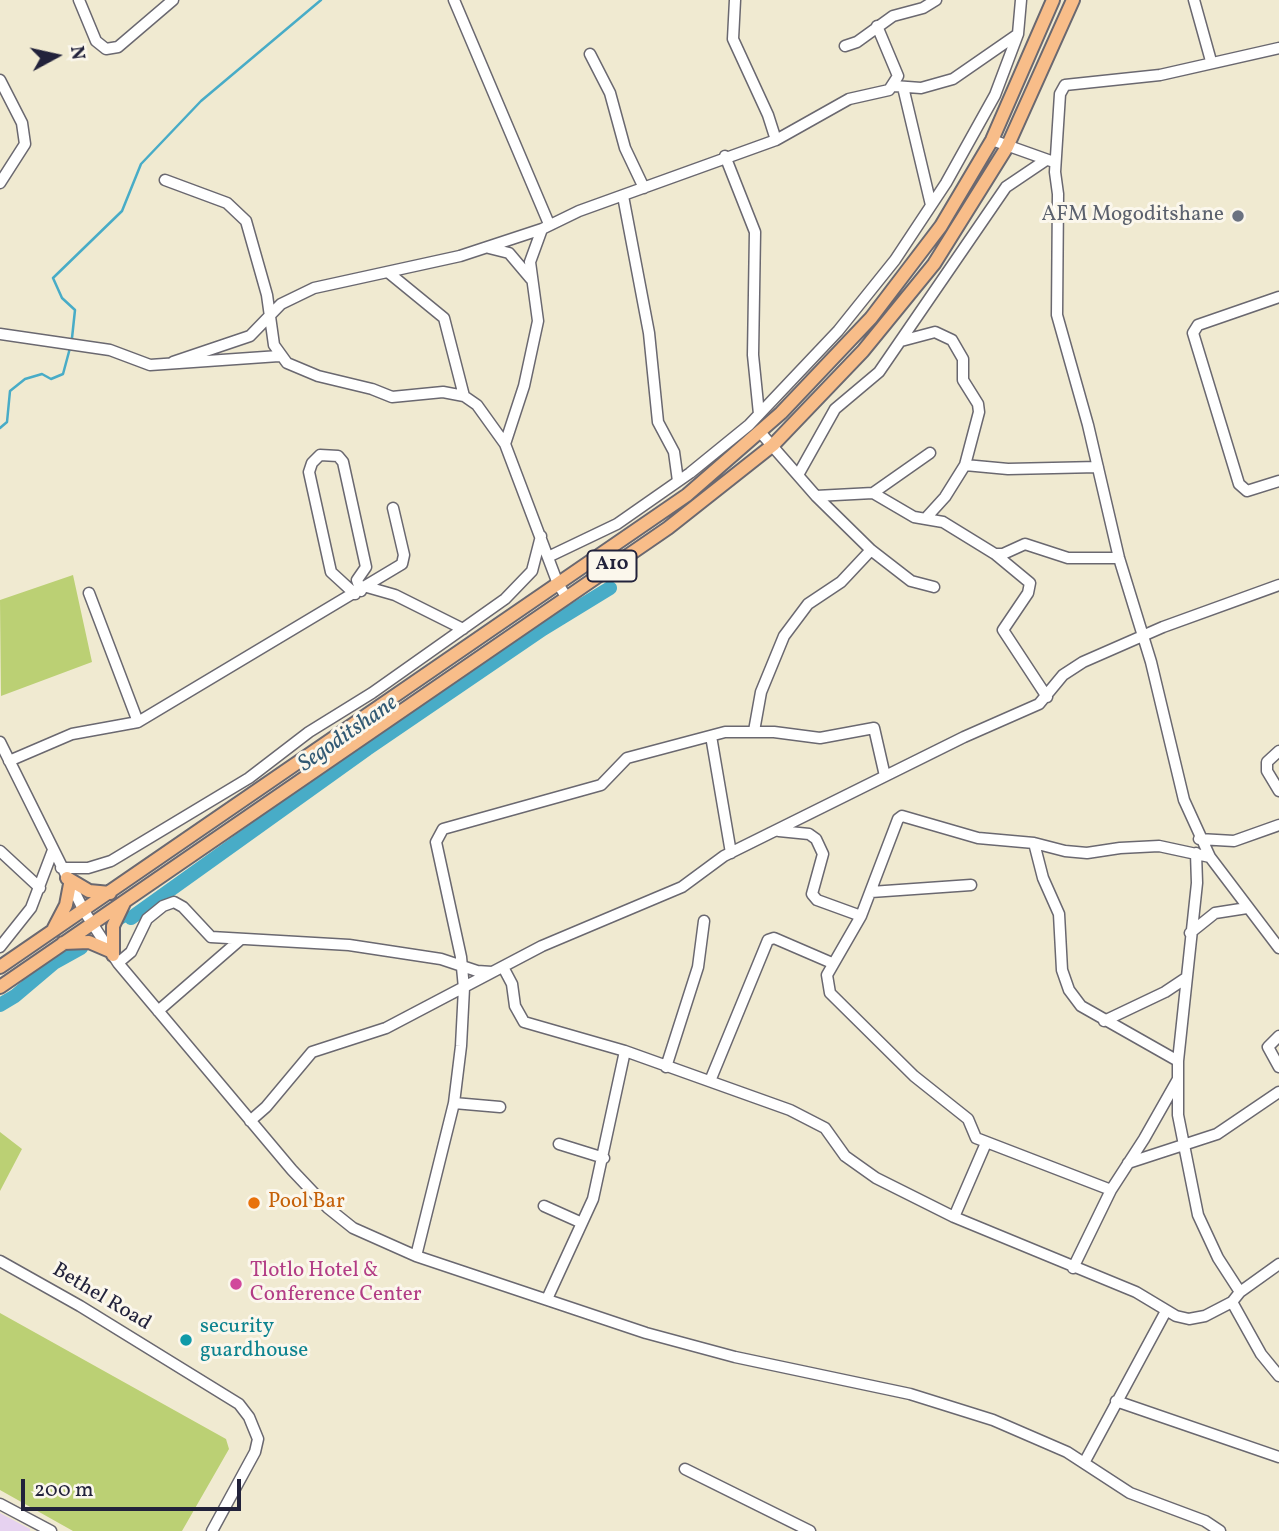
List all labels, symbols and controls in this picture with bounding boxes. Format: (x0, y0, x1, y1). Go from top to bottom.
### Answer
north arrow (21, 21, 91, 91)
text: N (63, 44, 91, 62)
place label: AFM Mogoditshane (1041, 203, 1224, 229)
marker: AFM Mogoditshane (1230, 208, 1246, 224)
road number: A10 (588, 551, 636, 582)
water label: Segoditshane (294, 691, 404, 779)
place label: Pool Bar (268, 1190, 345, 1216)
marker: Pool Bar (246, 1195, 262, 1211)
street label: Bethel Road (47, 1259, 155, 1337)
place label: Tlotlo Hotel & Conference Center (250, 1259, 422, 1309)
marker: Tlotlo Hotel & Conference Center (228, 1276, 244, 1292)
place label: security guardhouse (200, 1315, 308, 1365)
marker: security guardhouse (178, 1332, 194, 1348)
scale bar (24, 1464, 245, 1508)
text: 200 m (34, 1476, 94, 1505)

